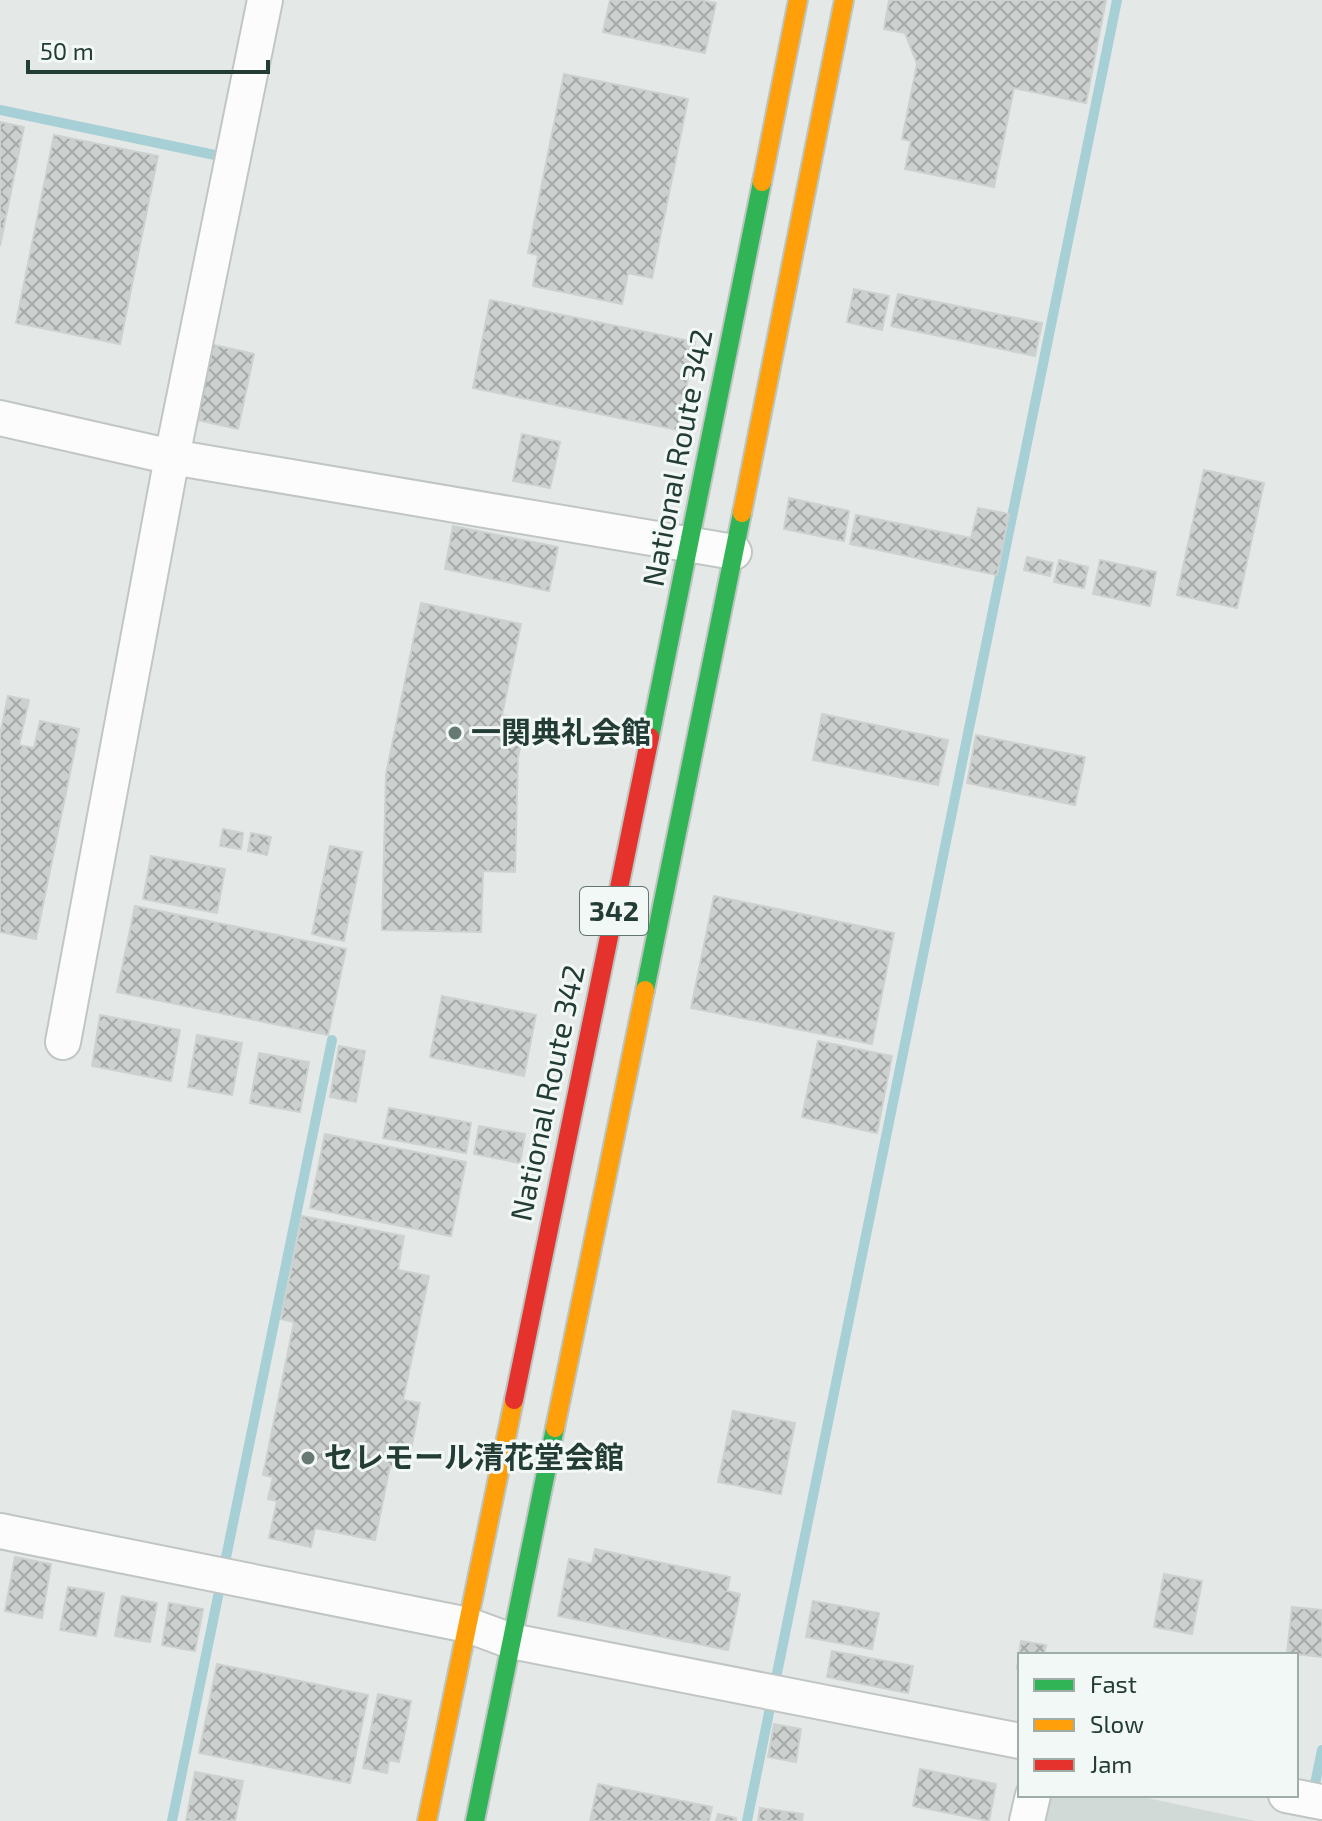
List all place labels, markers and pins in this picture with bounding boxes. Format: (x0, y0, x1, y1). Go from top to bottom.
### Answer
place label: 一関典礼会館 (471, 713, 651, 749)
marker: 一関典礼会館 (446, 724, 464, 742)
place label: セレモール清花堂会館 (324, 1438, 624, 1474)
marker: セレモール清花堂会館 (299, 1449, 317, 1467)

